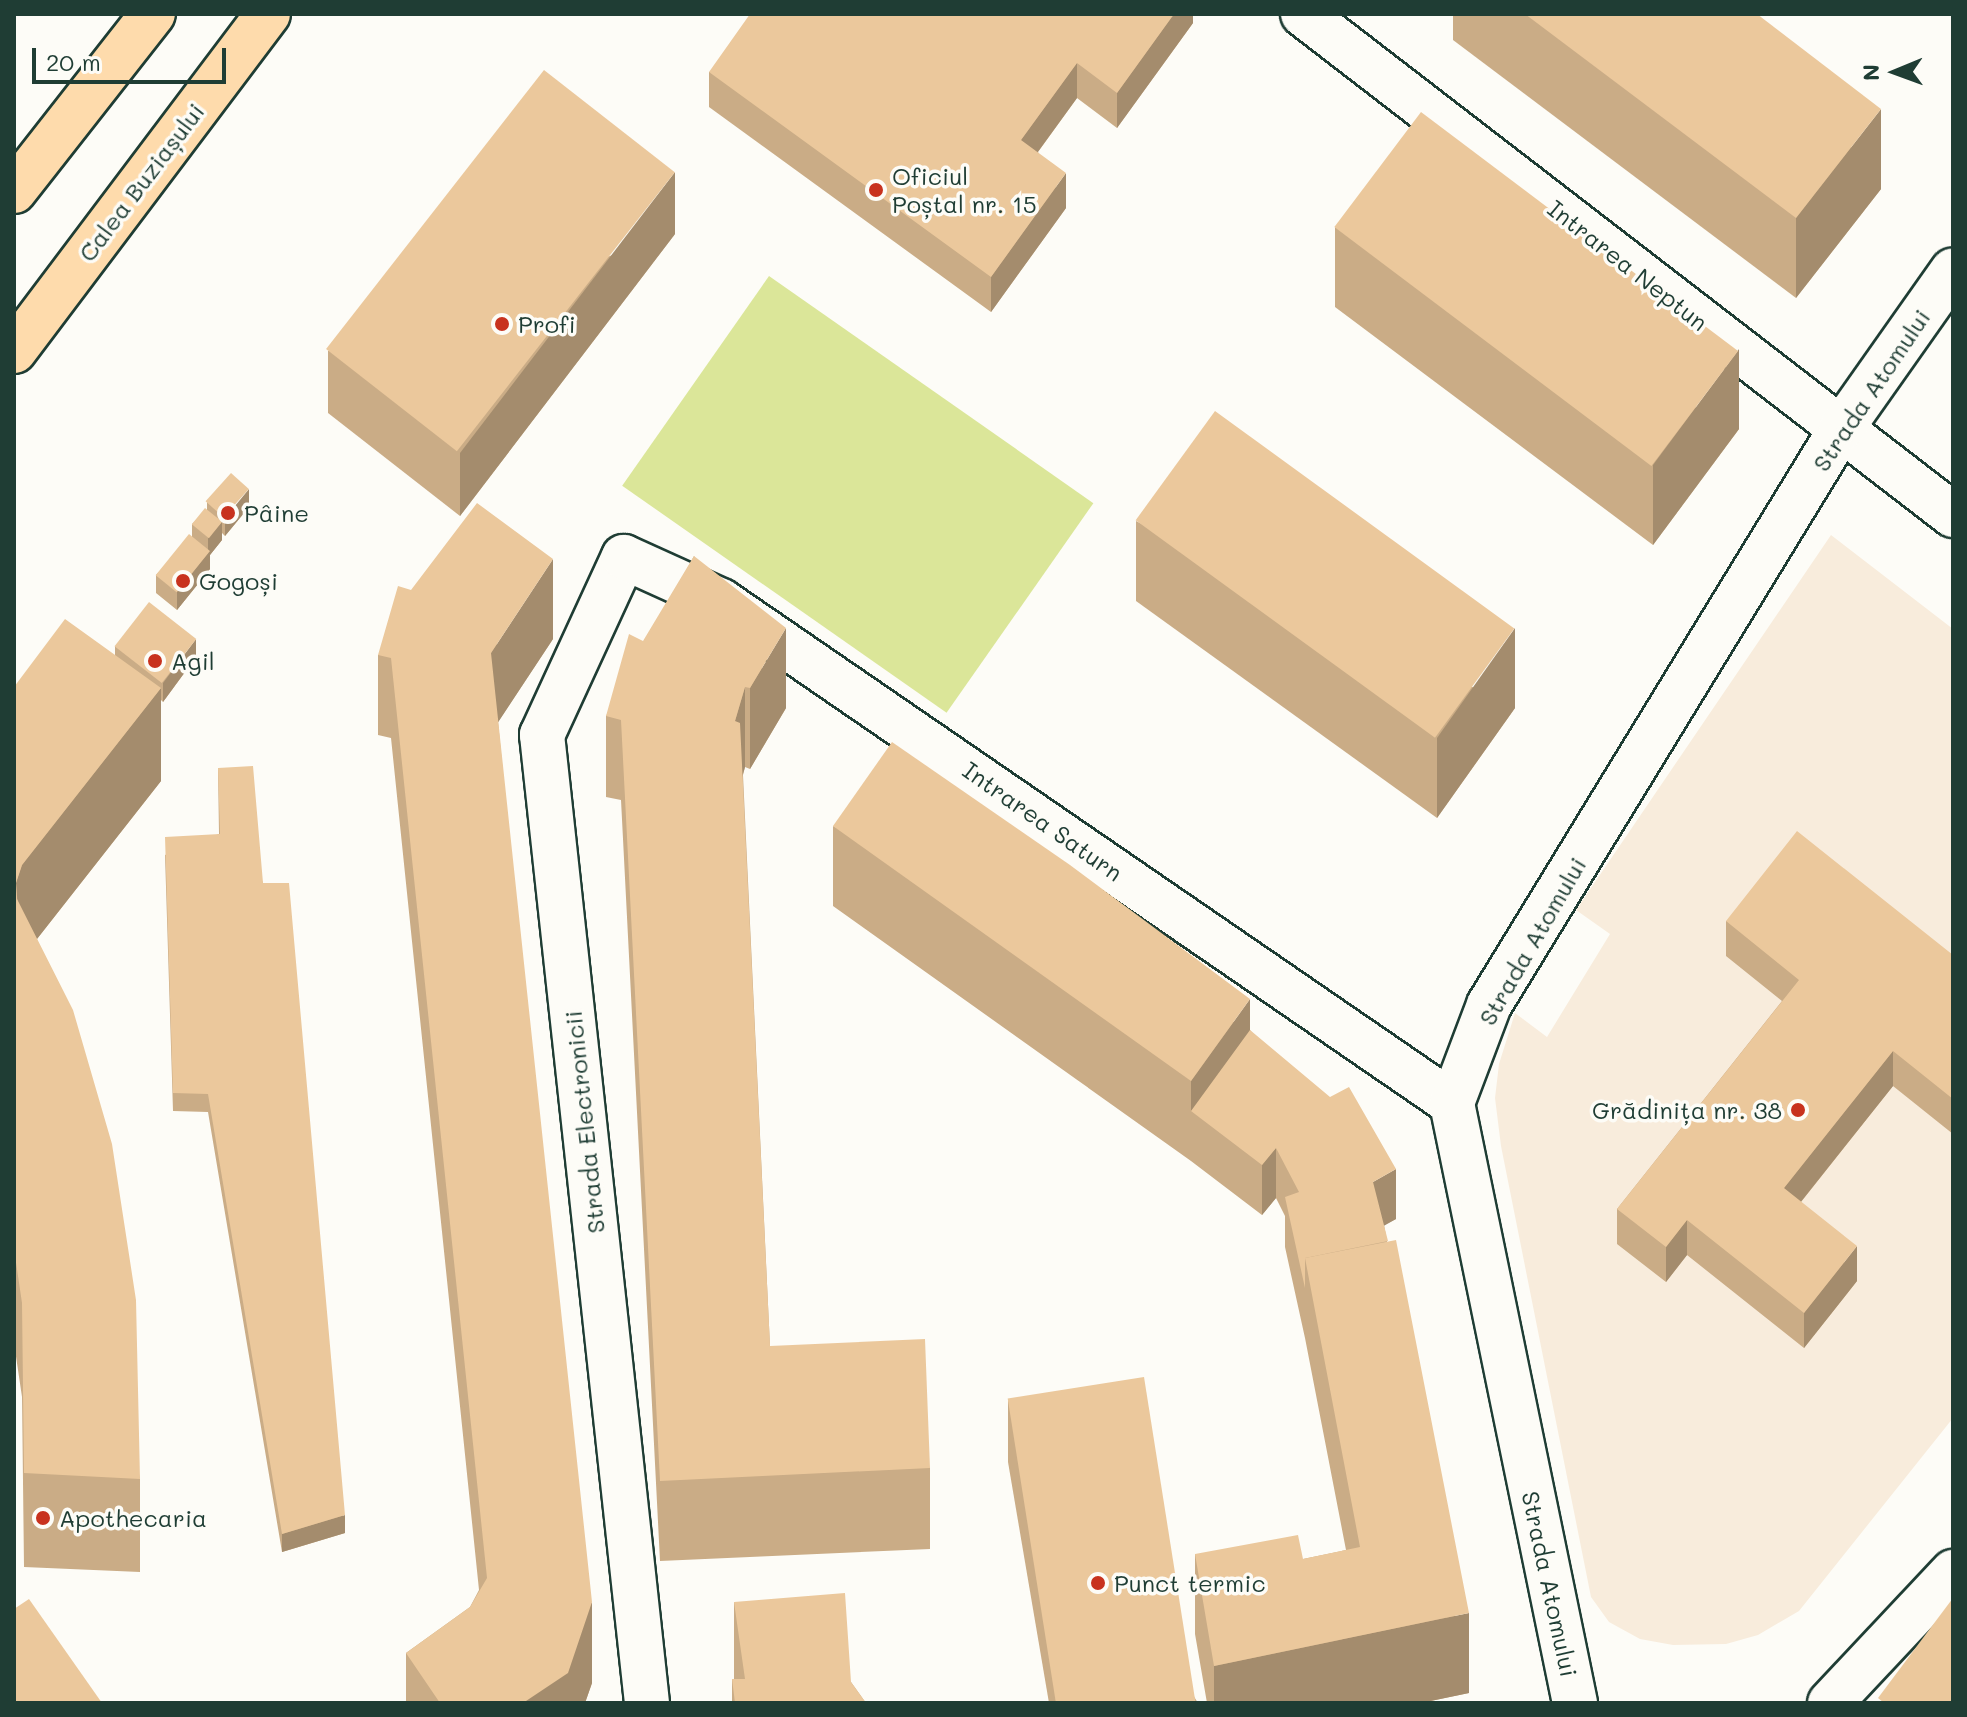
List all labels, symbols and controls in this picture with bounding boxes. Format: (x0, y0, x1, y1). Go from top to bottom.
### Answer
scale bar (36, 32, 230, 82)
north arrow (1855, 32, 1935, 112)
text: 20 m (46, 46, 101, 77)
text: N (1856, 64, 1885, 81)
street label: Calea Buziașului (72, 97, 210, 267)
place label: Oficiul Poștal nr. 15 (892, 162, 1037, 218)
marker: Oficiul Poștal nr. 15 (867, 181, 885, 199)
street label: Intrarea Neptun (1542, 194, 1714, 336)
street label: Strada Atomului (1806, 304, 1936, 476)
place label: Profi (518, 310, 576, 338)
marker: Profi (493, 315, 511, 333)
place label: Pâine (244, 499, 309, 527)
marker: Pâine (219, 504, 237, 522)
place label: Gogoși (199, 567, 278, 595)
marker: Gogoși (174, 572, 192, 590)
place label: Agil (171, 647, 215, 675)
marker: Agil (146, 652, 164, 670)
street label: Intrarea Saturn (958, 755, 1128, 887)
street label: Strada Atomului (1472, 852, 1592, 1030)
street label: Strada Electronicii (558, 1009, 610, 1235)
place label: Grădinița nr. 38 (1592, 1096, 1782, 1124)
marker: Grădinița nr. 38 (1789, 1101, 1807, 1119)
street label: Strada Atomului (1516, 1489, 1584, 1679)
place label: Apothecaria (59, 1504, 207, 1532)
marker: Apothecaria (34, 1509, 52, 1527)
place label: Punct termic (1114, 1569, 1265, 1597)
marker: Punct termic (1089, 1574, 1107, 1592)

